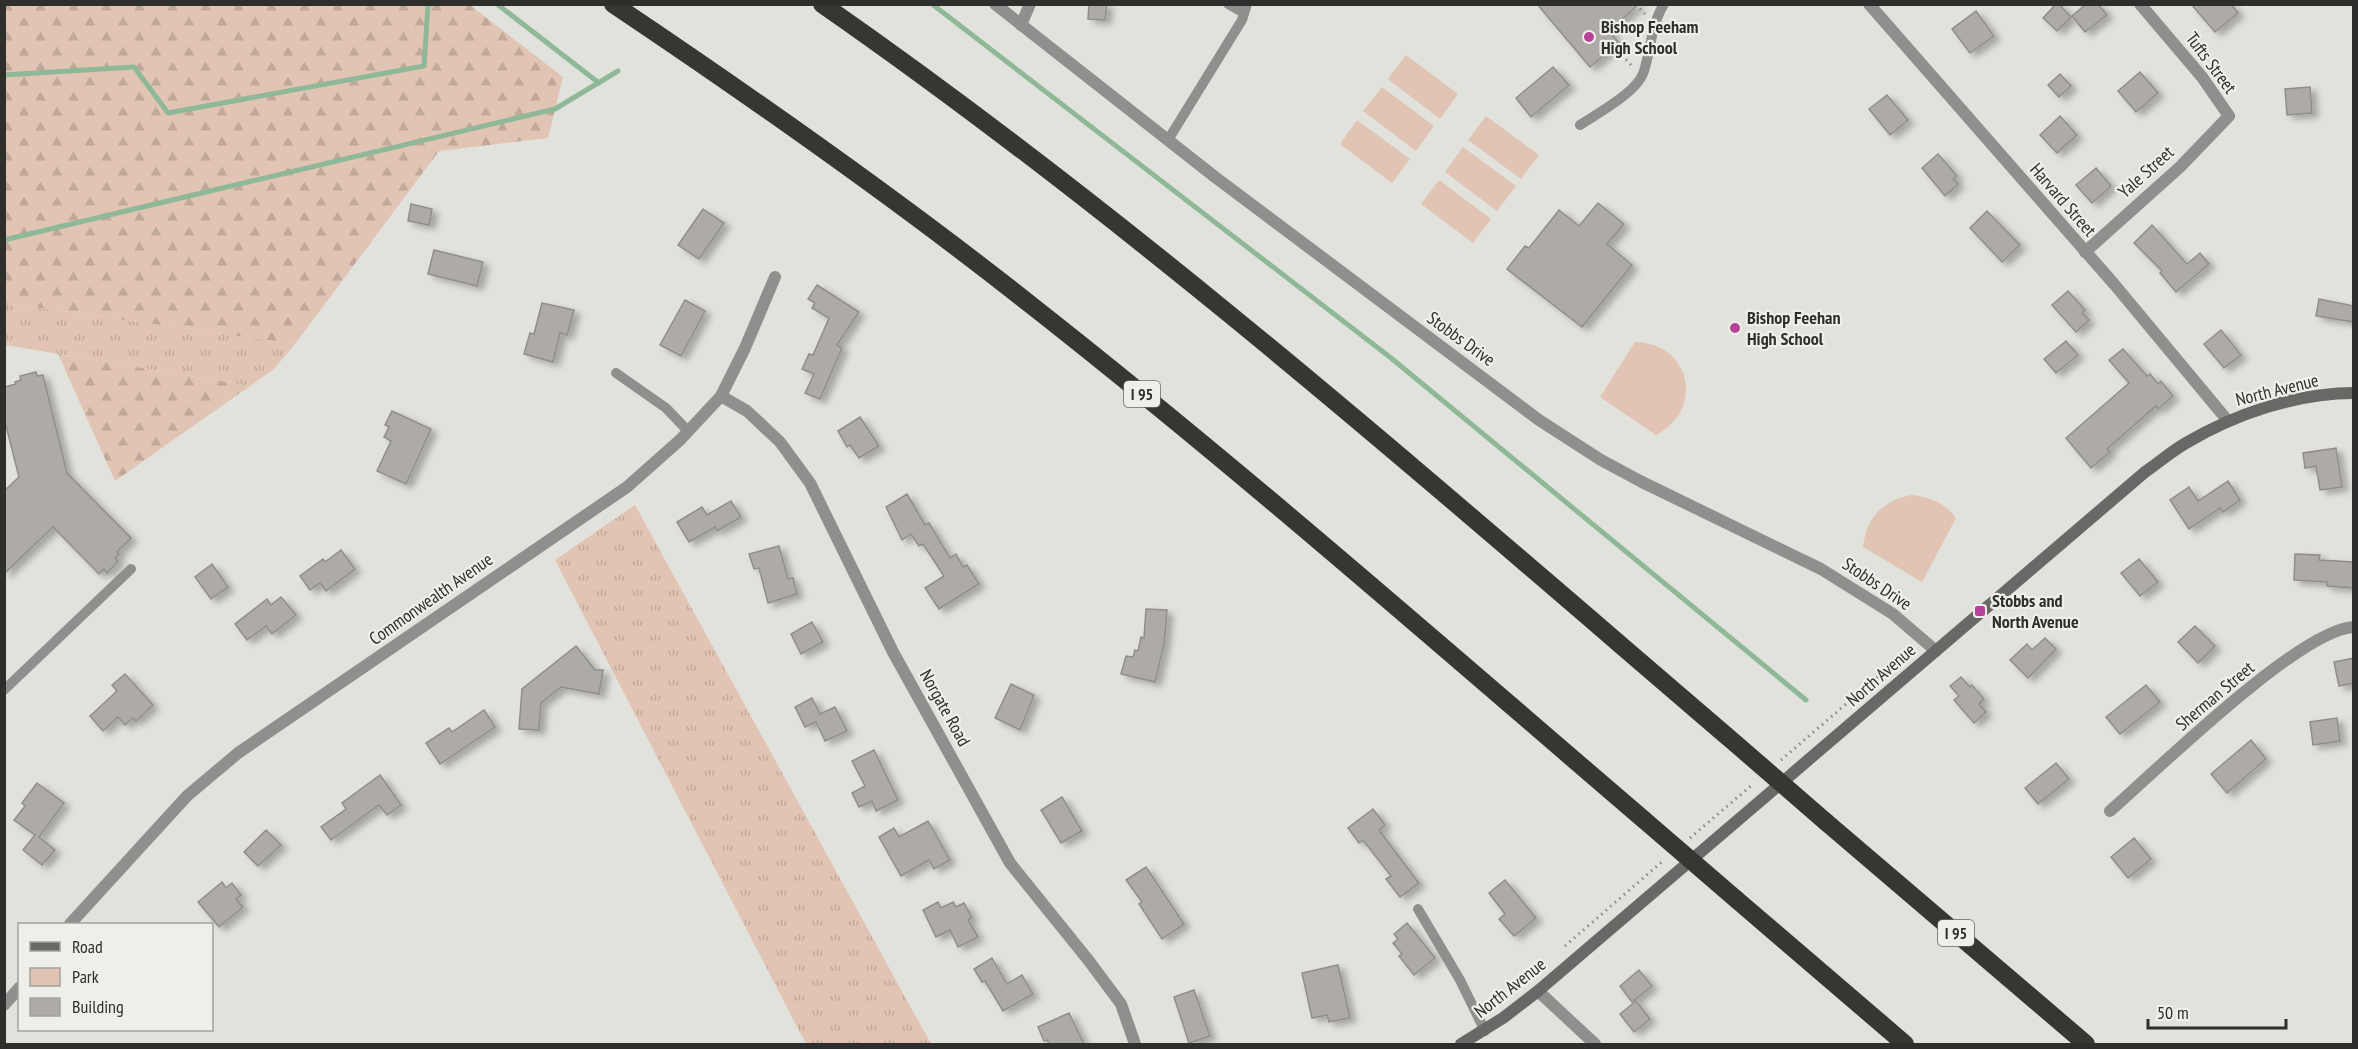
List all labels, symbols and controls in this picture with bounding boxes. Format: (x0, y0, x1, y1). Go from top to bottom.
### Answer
place label: Bishop Feeham High School (1601, 15, 1698, 59)
street label: Tufts Street (2181, 27, 2242, 98)
marker: Bishop Feeham High School (1582, 30, 1596, 44)
street label: Yale Street (2113, 141, 2178, 203)
street label: Harvard Street (2025, 158, 2102, 241)
street label: Stobbs Drive (1423, 306, 1500, 371)
place label: Bishop Feehan High School (1747, 306, 1841, 350)
marker: Bishop Feehan High School (1728, 321, 1742, 335)
street label: North Avenue (2233, 368, 2321, 411)
road number: I 95 (1124, 381, 1160, 407)
street label: Commonwealth Avenue (364, 547, 497, 650)
street label: Stobbs Drive (1838, 552, 1916, 615)
place label: Stobbs and North Avenue (1992, 589, 2079, 633)
marker: Stobbs and North Avenue (1973, 604, 1987, 618)
street label: North Avenue (1841, 638, 1920, 711)
street label: Sherman Street (2171, 656, 2259, 735)
street label: Norgate Road (915, 665, 976, 750)
road number: I 95 (1938, 920, 1974, 946)
legend (18, 923, 213, 1031)
text: Road (72, 935, 103, 958)
street label: North Avenue (1469, 953, 1550, 1023)
text: Park (72, 965, 99, 988)
scale bar (2148, 992, 2286, 1030)
text: Building (72, 995, 124, 1018)
text: 50 m (2157, 1001, 2189, 1024)

